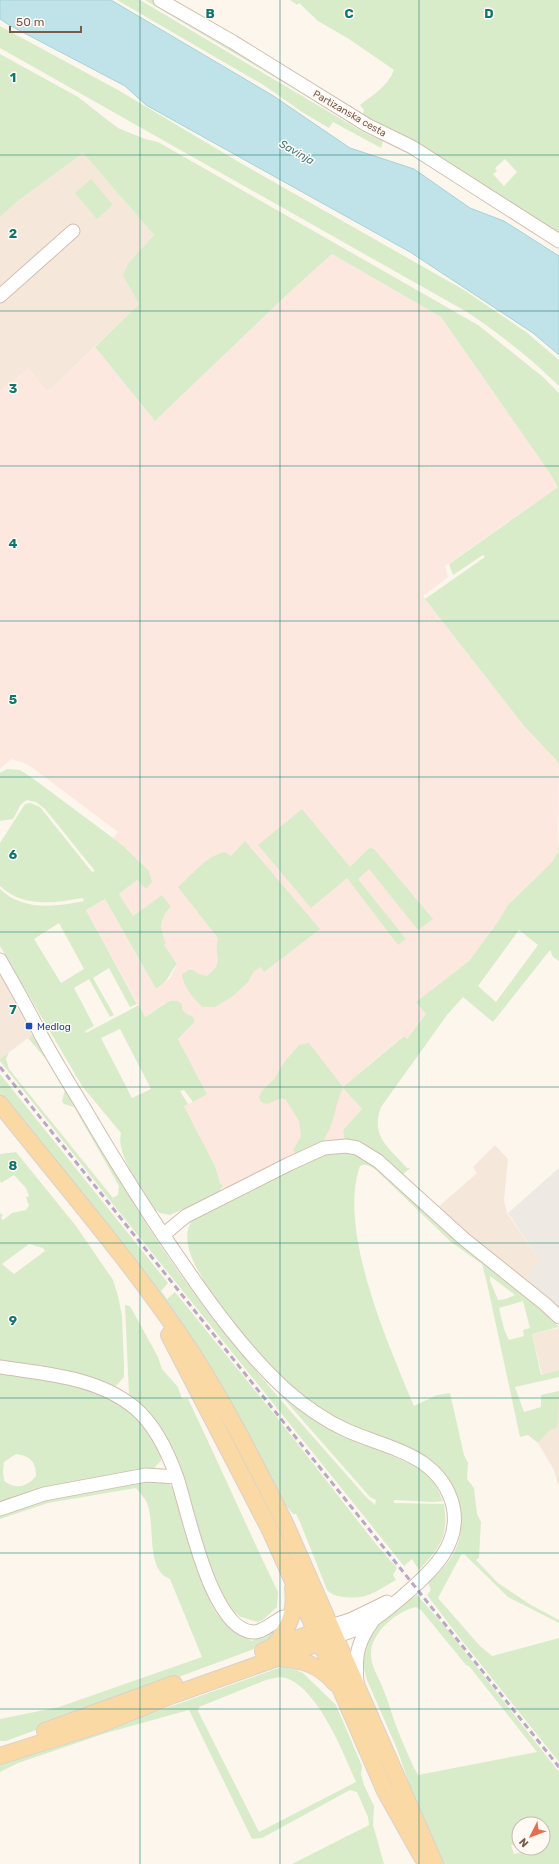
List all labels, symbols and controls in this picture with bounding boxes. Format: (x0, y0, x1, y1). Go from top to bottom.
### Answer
text: B (205, 6, 215, 21)
text: C (344, 6, 354, 21)
text: D (484, 6, 494, 21)
scale bar (10, 8, 81, 34)
text: 50 m (16, 15, 44, 29)
text: 1 (10, 70, 16, 85)
street label: Partizanska cesta (311, 88, 388, 140)
water label: Savinja (277, 137, 317, 168)
text: 2 (9, 226, 17, 241)
text: 3 (9, 381, 18, 396)
text: 4 (9, 536, 18, 551)
text: 5 (9, 692, 17, 707)
text: 6 (9, 847, 18, 862)
text: 7 (9, 1002, 17, 1017)
marker: Medlog (24, 1021, 34, 1031)
place label: Medlog (37, 1021, 71, 1033)
text: 8 (9, 1158, 18, 1173)
text: 9 (9, 1313, 17, 1328)
north arrow (511, 1816, 551, 1856)
text: N (516, 1835, 531, 1850)

